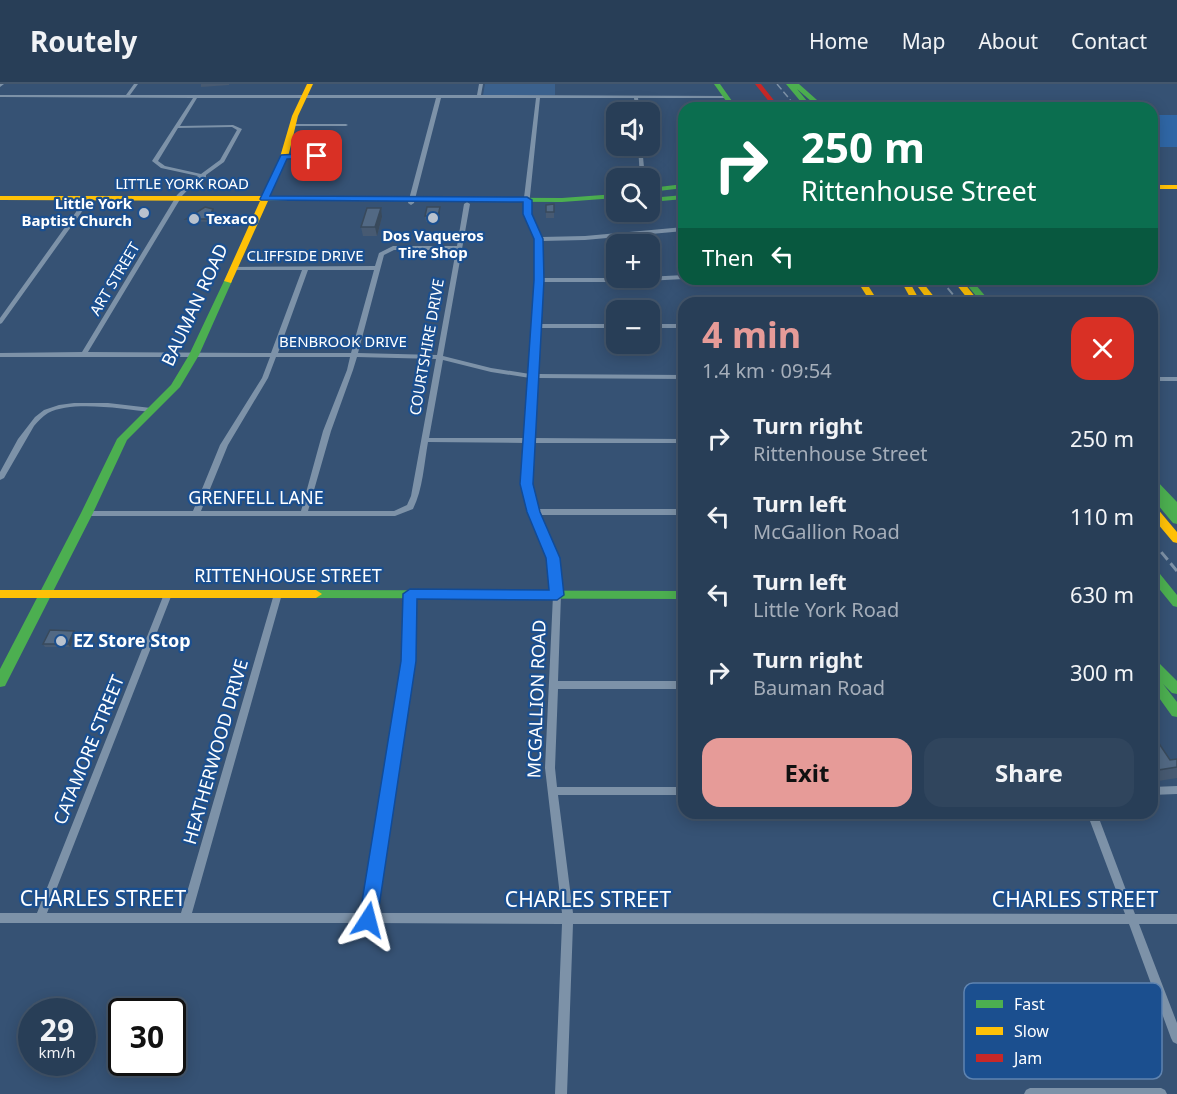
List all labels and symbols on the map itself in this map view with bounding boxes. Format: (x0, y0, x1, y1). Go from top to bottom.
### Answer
pin (291, 130, 342, 181)
street label: LITTLE YORK ROAD (115, 173, 249, 193)
place label: Little York Baptist Church (22, 193, 133, 230)
marker: Little York Baptist Church (137, 206, 151, 220)
place label: Texaco (206, 208, 257, 228)
marker: Dos Vaqueros Tire Shop (426, 211, 440, 225)
marker: Texaco (187, 212, 201, 226)
place label: Dos Vaqueros Tire Shop (382, 225, 484, 262)
street label: ART STREET (84, 238, 144, 319)
street label: BAUMAN ROAD (155, 240, 233, 370)
street label: CLIFFSIDE DRIVE (246, 245, 364, 265)
street label: COURTSHIRE DRIVE (404, 277, 448, 417)
street label: BENBROOK DRIVE (279, 331, 407, 351)
street label: GRENFELL LANE (188, 485, 324, 509)
street label: RITTENHOUSE STREET (194, 563, 382, 587)
street label: MCGALLION ROAD (521, 619, 551, 779)
place label: EZ Store Stop (73, 628, 191, 652)
marker: EZ Store Stop (54, 634, 68, 648)
street label: HEATHERWOOD DRIVE (177, 656, 253, 847)
street label: CATAMORE STREET (47, 671, 129, 828)
street label: CHARLES STREET (20, 884, 186, 912)
street label: CHARLES STREET (505, 885, 671, 913)
street label: CHARLES STREET (992, 885, 1158, 913)
position arrow (336, 888, 400, 952)
legend (964, 983, 1162, 1079)
text: Fast (1014, 993, 1045, 1015)
speed limit sign: 30 (108, 998, 186, 1076)
text: Slow (1014, 1020, 1049, 1042)
text: Jam (1012, 1047, 1042, 1069)

